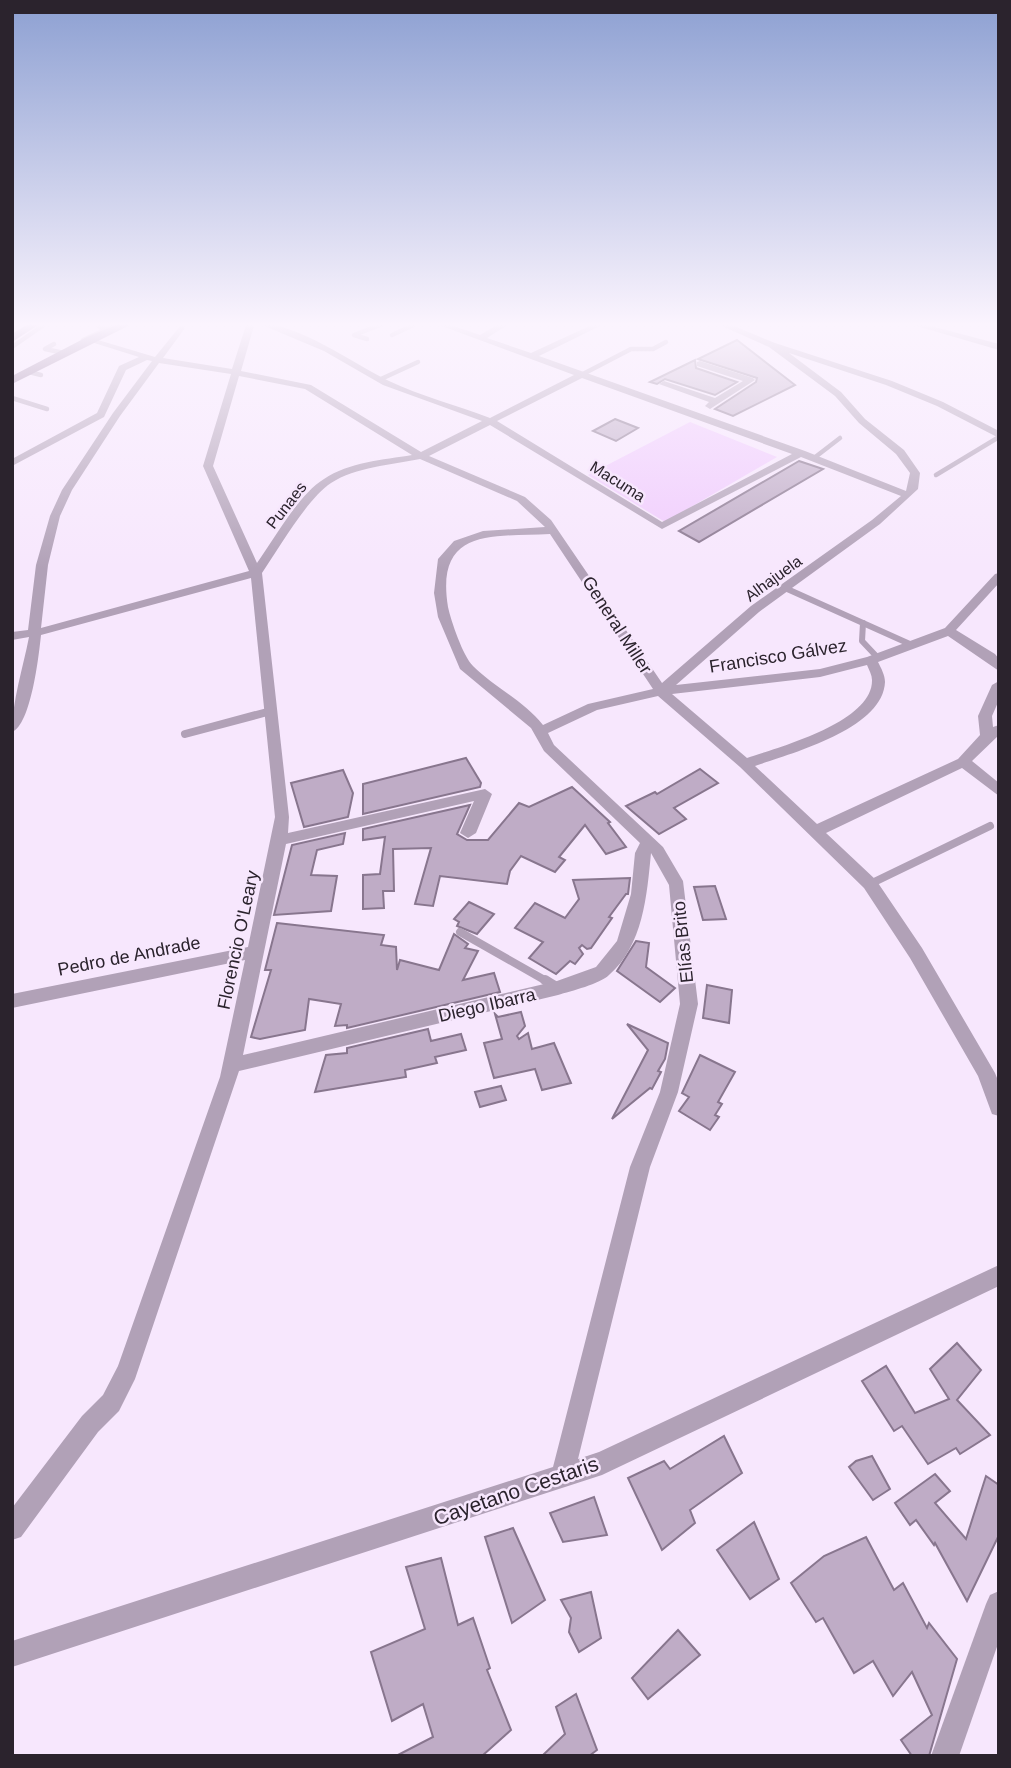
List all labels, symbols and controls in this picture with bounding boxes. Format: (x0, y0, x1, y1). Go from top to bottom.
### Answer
street label: Macuma (587, 458, 648, 505)
street label: Punaes (263, 479, 310, 532)
street label: Alhajuela (742, 552, 805, 605)
street label: General Miller (578, 573, 656, 677)
street label: Francisco Gálvez (708, 635, 848, 677)
street label: Florencio O'Leary (214, 869, 262, 1011)
street label: Elías Brito (669, 900, 697, 984)
street label: Pedro de Andrade (56, 932, 202, 980)
street label: Diego Ibarra (436, 984, 538, 1026)
street label: Cayetano Cestaris (430, 1452, 601, 1530)

